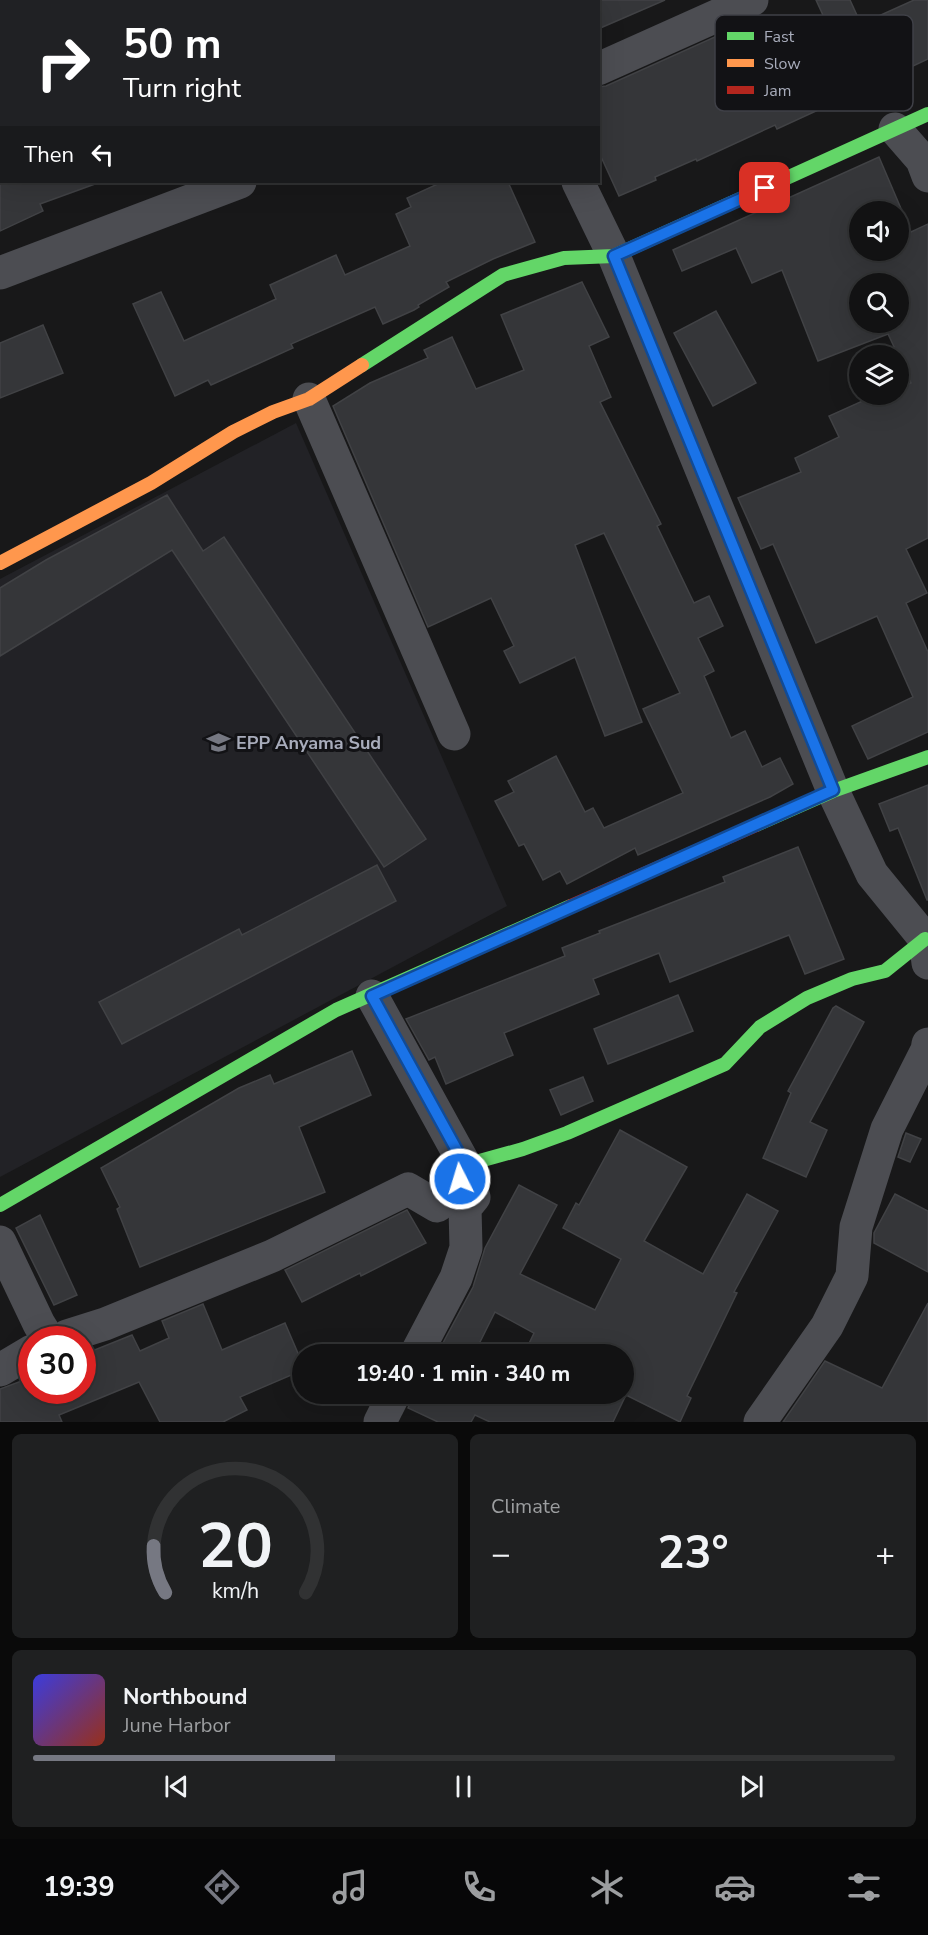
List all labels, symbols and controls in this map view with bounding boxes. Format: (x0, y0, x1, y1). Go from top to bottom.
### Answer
legend (715, 15, 913, 111)
text: 50 m (123, 16, 222, 73)
icon: right (24, 24, 102, 102)
text: Fast (764, 26, 795, 48)
text: Slow (764, 53, 801, 75)
text: Turn right (123, 70, 241, 107)
text: Jam (763, 80, 791, 102)
icon: left (86, 138, 119, 171)
text: Then (24, 140, 74, 170)
pin (739, 162, 790, 213)
icon: arrive (748, 171, 781, 204)
map controls (849, 201, 909, 405)
button: sound (849, 201, 909, 261)
button: search (849, 273, 909, 333)
button: layers (849, 345, 909, 405)
school or university icon: EPP Anyama Sud (205, 730, 231, 756)
place label: EPP Anyama Sud (236, 731, 381, 755)
position arrow (428, 1147, 492, 1211)
speed limit sign: 30 (18, 1326, 96, 1404)
text: 19:40 · 1 min · 340 m (356, 1359, 570, 1389)
text: Climate (491, 1493, 560, 1520)
text: 20 (198, 1504, 272, 1589)
text: 23° (657, 1523, 729, 1584)
text: − (491, 1532, 511, 1577)
text: + (875, 1532, 895, 1577)
text: km/h (211, 1576, 259, 1606)
text: Northbound (123, 1682, 247, 1712)
text: June Harbor (123, 1712, 231, 1739)
icon: previous (160, 1770, 193, 1803)
icon: pause (447, 1770, 480, 1803)
icon: next (735, 1770, 768, 1803)
icon: directions (201, 1866, 243, 1908)
icon: music (329, 1866, 371, 1908)
icon: phone (458, 1866, 500, 1908)
icon: climate (586, 1866, 628, 1908)
icon: car (714, 1866, 756, 1908)
icon: filters (843, 1866, 885, 1908)
text: 19:39 (43, 1869, 115, 1906)

